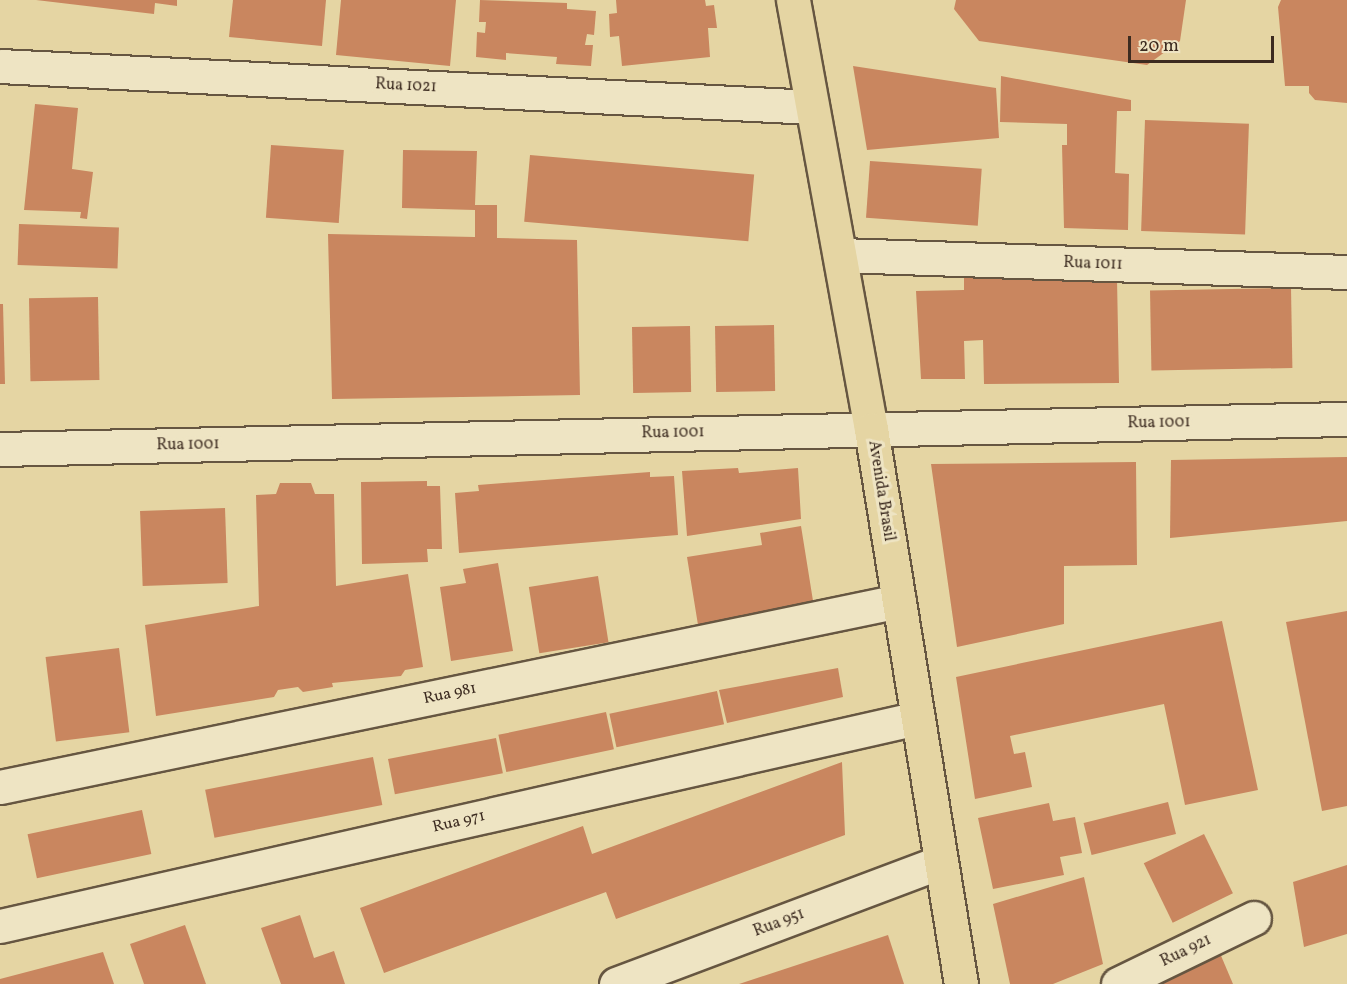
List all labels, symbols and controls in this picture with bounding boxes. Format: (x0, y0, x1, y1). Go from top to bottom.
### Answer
scale bar (1131, 24, 1276, 62)
text: 20 m (1139, 34, 1179, 59)
street label: Rua 1021 (375, 75, 437, 97)
street label: Rua 1011 (1063, 253, 1123, 275)
street label: Rua 1001 (1127, 413, 1191, 433)
street label: Rua 1001 (641, 423, 705, 443)
street label: Rua 1001 (156, 435, 220, 455)
street label: Avenida Brasil (864, 439, 898, 543)
street label: Rua 981 (422, 679, 478, 709)
street label: Rua 971 (431, 807, 487, 837)
street label: Rua 951 (751, 905, 807, 941)
street label: Rua 921 (1157, 930, 1215, 972)

